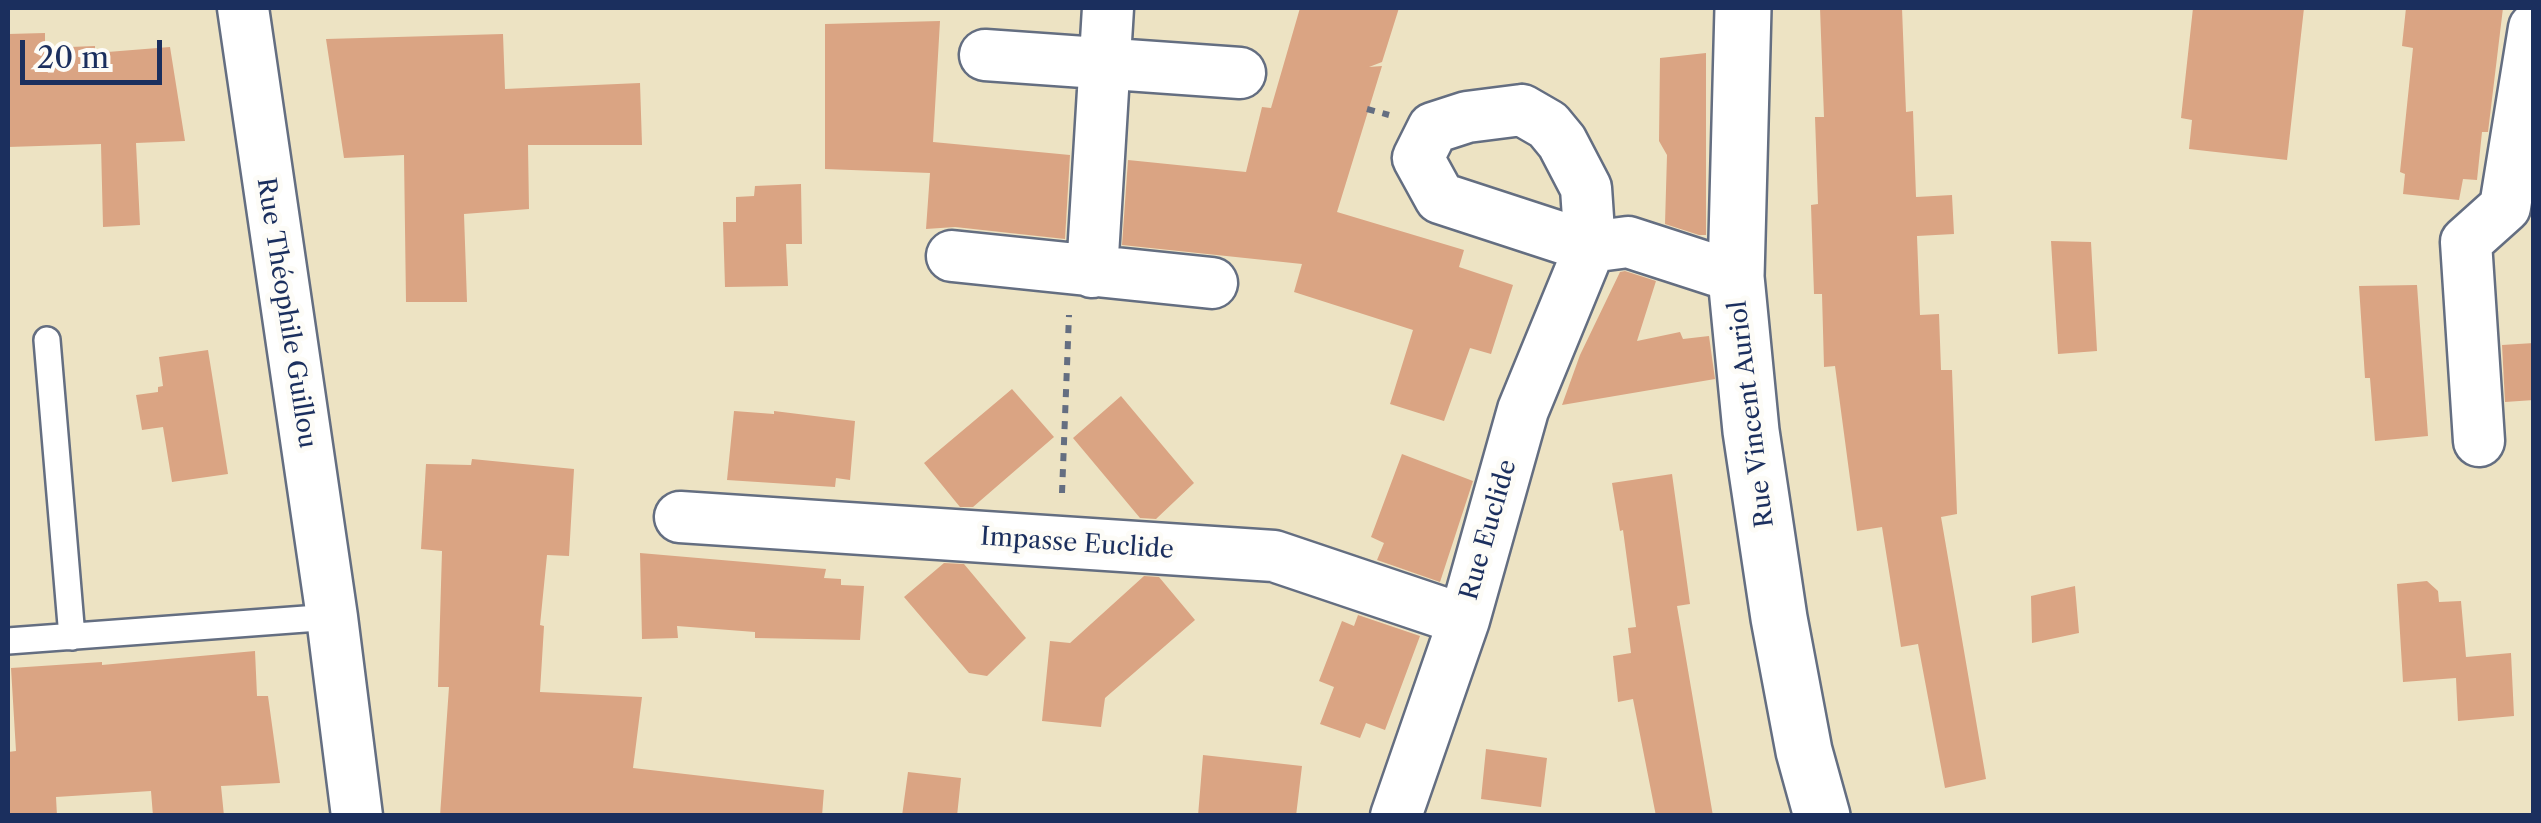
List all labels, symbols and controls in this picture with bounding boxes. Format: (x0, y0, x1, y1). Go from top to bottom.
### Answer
scale bar (25, 20, 168, 82)
text: 20 m (37, 39, 109, 76)
street label: Rue Théophile Guillou (250, 176, 322, 450)
street label: Rue Vincent Auriol (1723, 299, 1781, 529)
street label: Rue Euclide (1455, 456, 1523, 604)
street label: Impasse Euclide (979, 522, 1175, 566)

